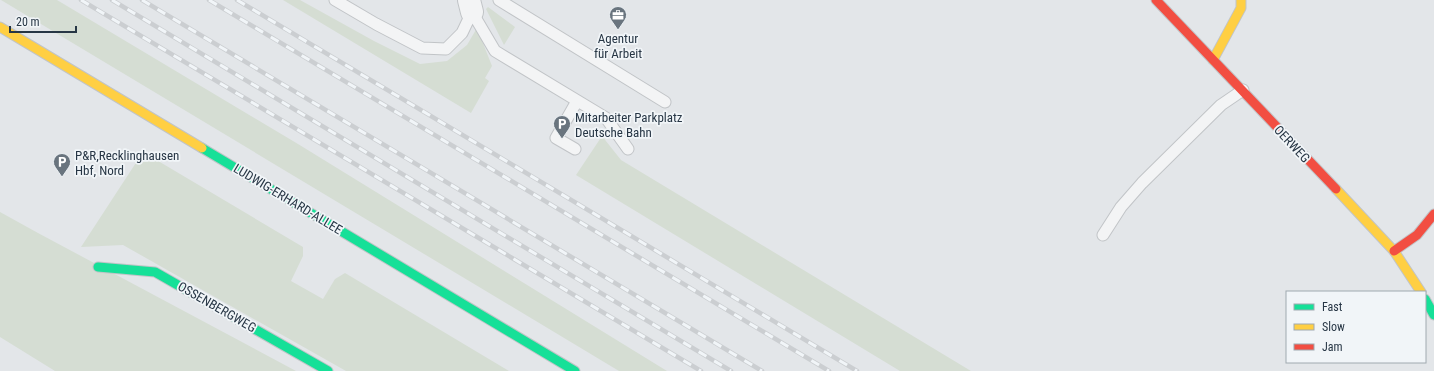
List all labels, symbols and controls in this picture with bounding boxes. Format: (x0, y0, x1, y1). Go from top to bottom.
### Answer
office icon: Agentur für Arbeit (608, 5, 628, 30)
scale bar (10, 8, 76, 34)
text: 20 m (16, 15, 40, 29)
place label: Agentur für Arbeit (594, 31, 642, 61)
place label: Mitarbeiter Parkplatz Deutsche Bahn (575, 110, 683, 140)
parking icon: Mitarbeiter Parkplatz Deutsche Bahn (552, 114, 572, 139)
street label: OERWEG (1271, 122, 1313, 166)
place label: P&R,Recklinghausen Hbf, Nord (75, 148, 179, 178)
parking icon: P&R,Recklinghausen Hbf, Nord (52, 152, 72, 177)
street label: LUDWIG-ERHARD-ALLEE (231, 161, 345, 237)
street label: OSSENBERGWEG (175, 279, 259, 335)
legend (1286, 291, 1426, 363)
text: Fast (1322, 300, 1343, 314)
text: Slow (1322, 320, 1345, 334)
text: Jam (1322, 340, 1343, 354)

